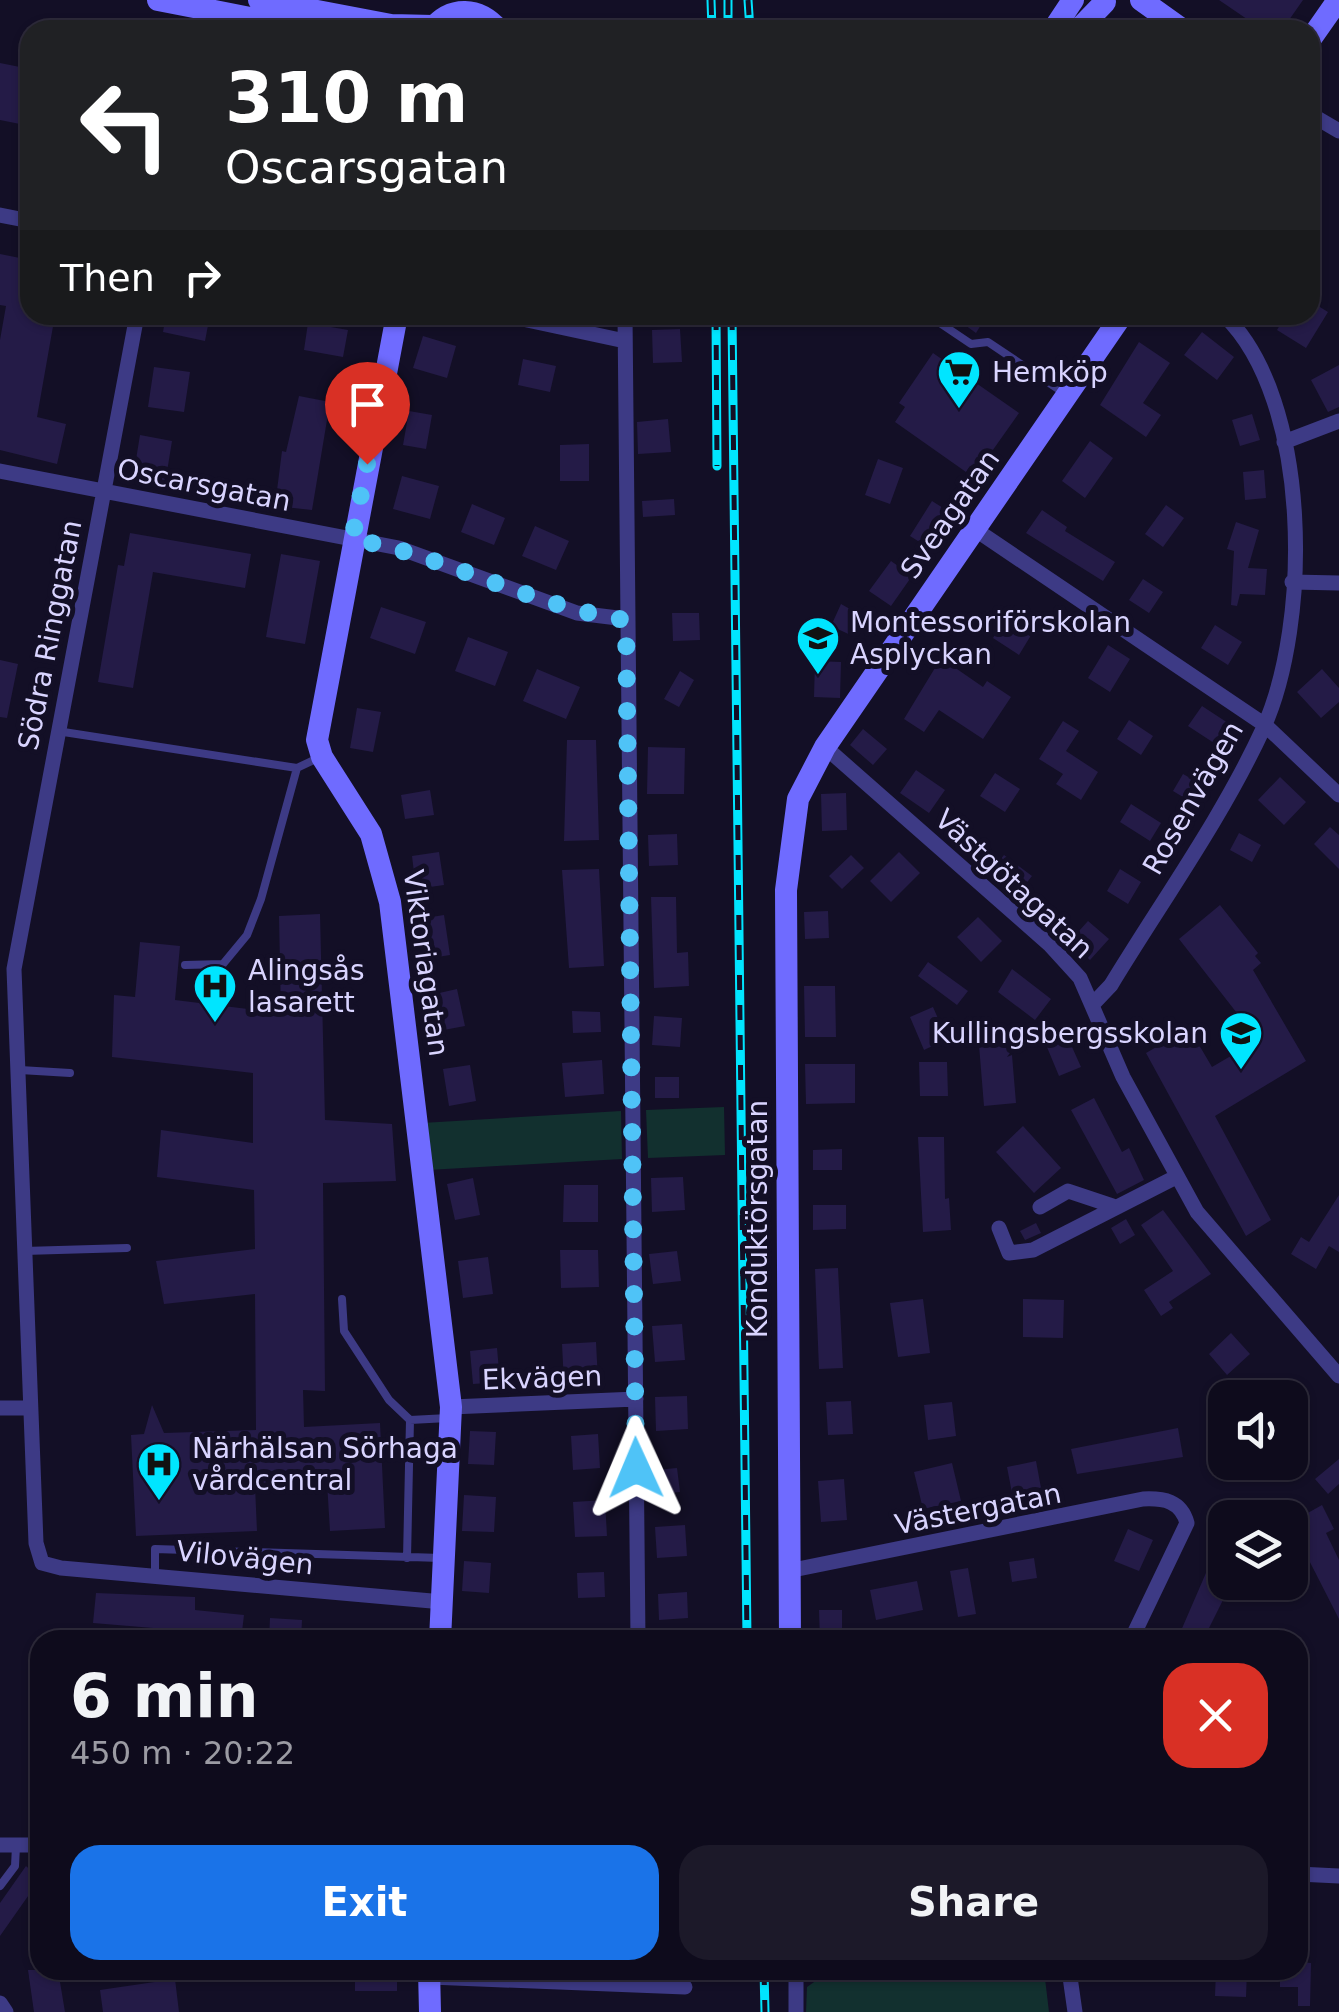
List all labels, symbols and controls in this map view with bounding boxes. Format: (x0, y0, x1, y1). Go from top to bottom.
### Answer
text: 310 m (225, 57, 468, 139)
icon: left (60, 60, 190, 190)
text: Oscarsgatan (225, 141, 508, 194)
icon: right (175, 250, 230, 305)
text: Then (60, 256, 155, 300)
supermarket icon: Hemköp (936, 349, 982, 410)
place label: Hemköp (992, 356, 1108, 389)
pin (325, 362, 410, 465)
icon: arrive (340, 377, 395, 432)
street label: Sveagatan (894, 443, 1006, 585)
street label: Oscarsgatan (114, 452, 294, 518)
street label: Södra Ringgatan (11, 517, 89, 753)
place label: Montessoriförskolan Asplyckan (850, 606, 1131, 671)
school or university icon: Montessoriförskolan Asplyckan (795, 615, 841, 676)
street label: Rosenvägen (1136, 716, 1250, 880)
street label: Västgötagatan (928, 803, 1100, 965)
street label: Viktoriagatan (397, 868, 455, 1058)
place label: Alingsås lasarett (248, 954, 365, 1019)
hospital icon: Alingsås lasarett (192, 963, 238, 1024)
school or university icon: Kullingsbergsskolan (1218, 1010, 1264, 1071)
place label: Kullingsbergsskolan (932, 1017, 1208, 1050)
street label: Konduktörsgatan (741, 1100, 774, 1338)
street label: Ekvägen (481, 1359, 603, 1397)
map controls (1208, 1380, 1308, 1600)
button: sound (1208, 1380, 1308, 1480)
position arrow (584, 1416, 688, 1520)
place label: Närhälsan Sörhaga vårdcentral (192, 1432, 458, 1497)
hospital icon: Närhälsan Sörhaga vårdcentral (136, 1441, 182, 1502)
street label: Västergatan (892, 1477, 1064, 1541)
button: layers (1208, 1500, 1308, 1600)
street label: Vilovägen (175, 1534, 315, 1582)
text: 6 min (70, 1661, 258, 1731)
button: close (1163, 1663, 1268, 1768)
text: 450 m · 20:22 (70, 1734, 295, 1772)
button: Exit (70, 1845, 659, 1960)
button: Share (679, 1845, 1268, 1960)

